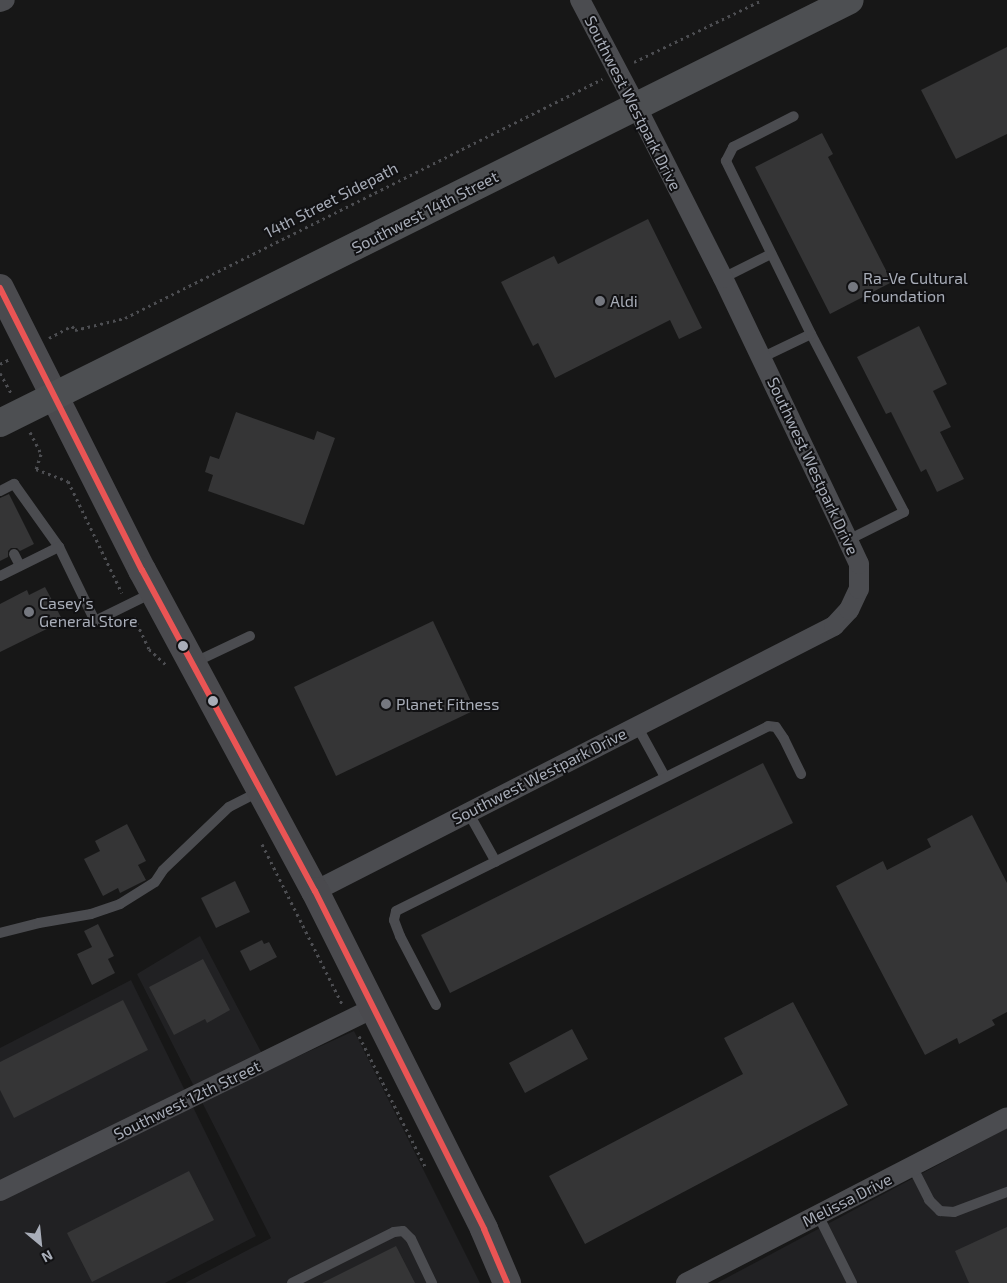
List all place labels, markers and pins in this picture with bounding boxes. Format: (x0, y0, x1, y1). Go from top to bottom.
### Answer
place label: Ra-Ve Cultural Foundation (863, 268, 968, 306)
marker: Ra-Ve Cultural Foundation (847, 281, 859, 293)
place label: Aldi (610, 291, 638, 311)
marker: Aldi (594, 295, 606, 307)
place label: Casey's General Store (39, 593, 138, 631)
marker: Casey's General Store (23, 606, 35, 618)
unlabelled marker (178, 641, 188, 651)
place label: Planet Fitness (396, 694, 499, 714)
unlabelled marker (208, 696, 218, 706)
marker: Planet Fitness (380, 698, 392, 710)

